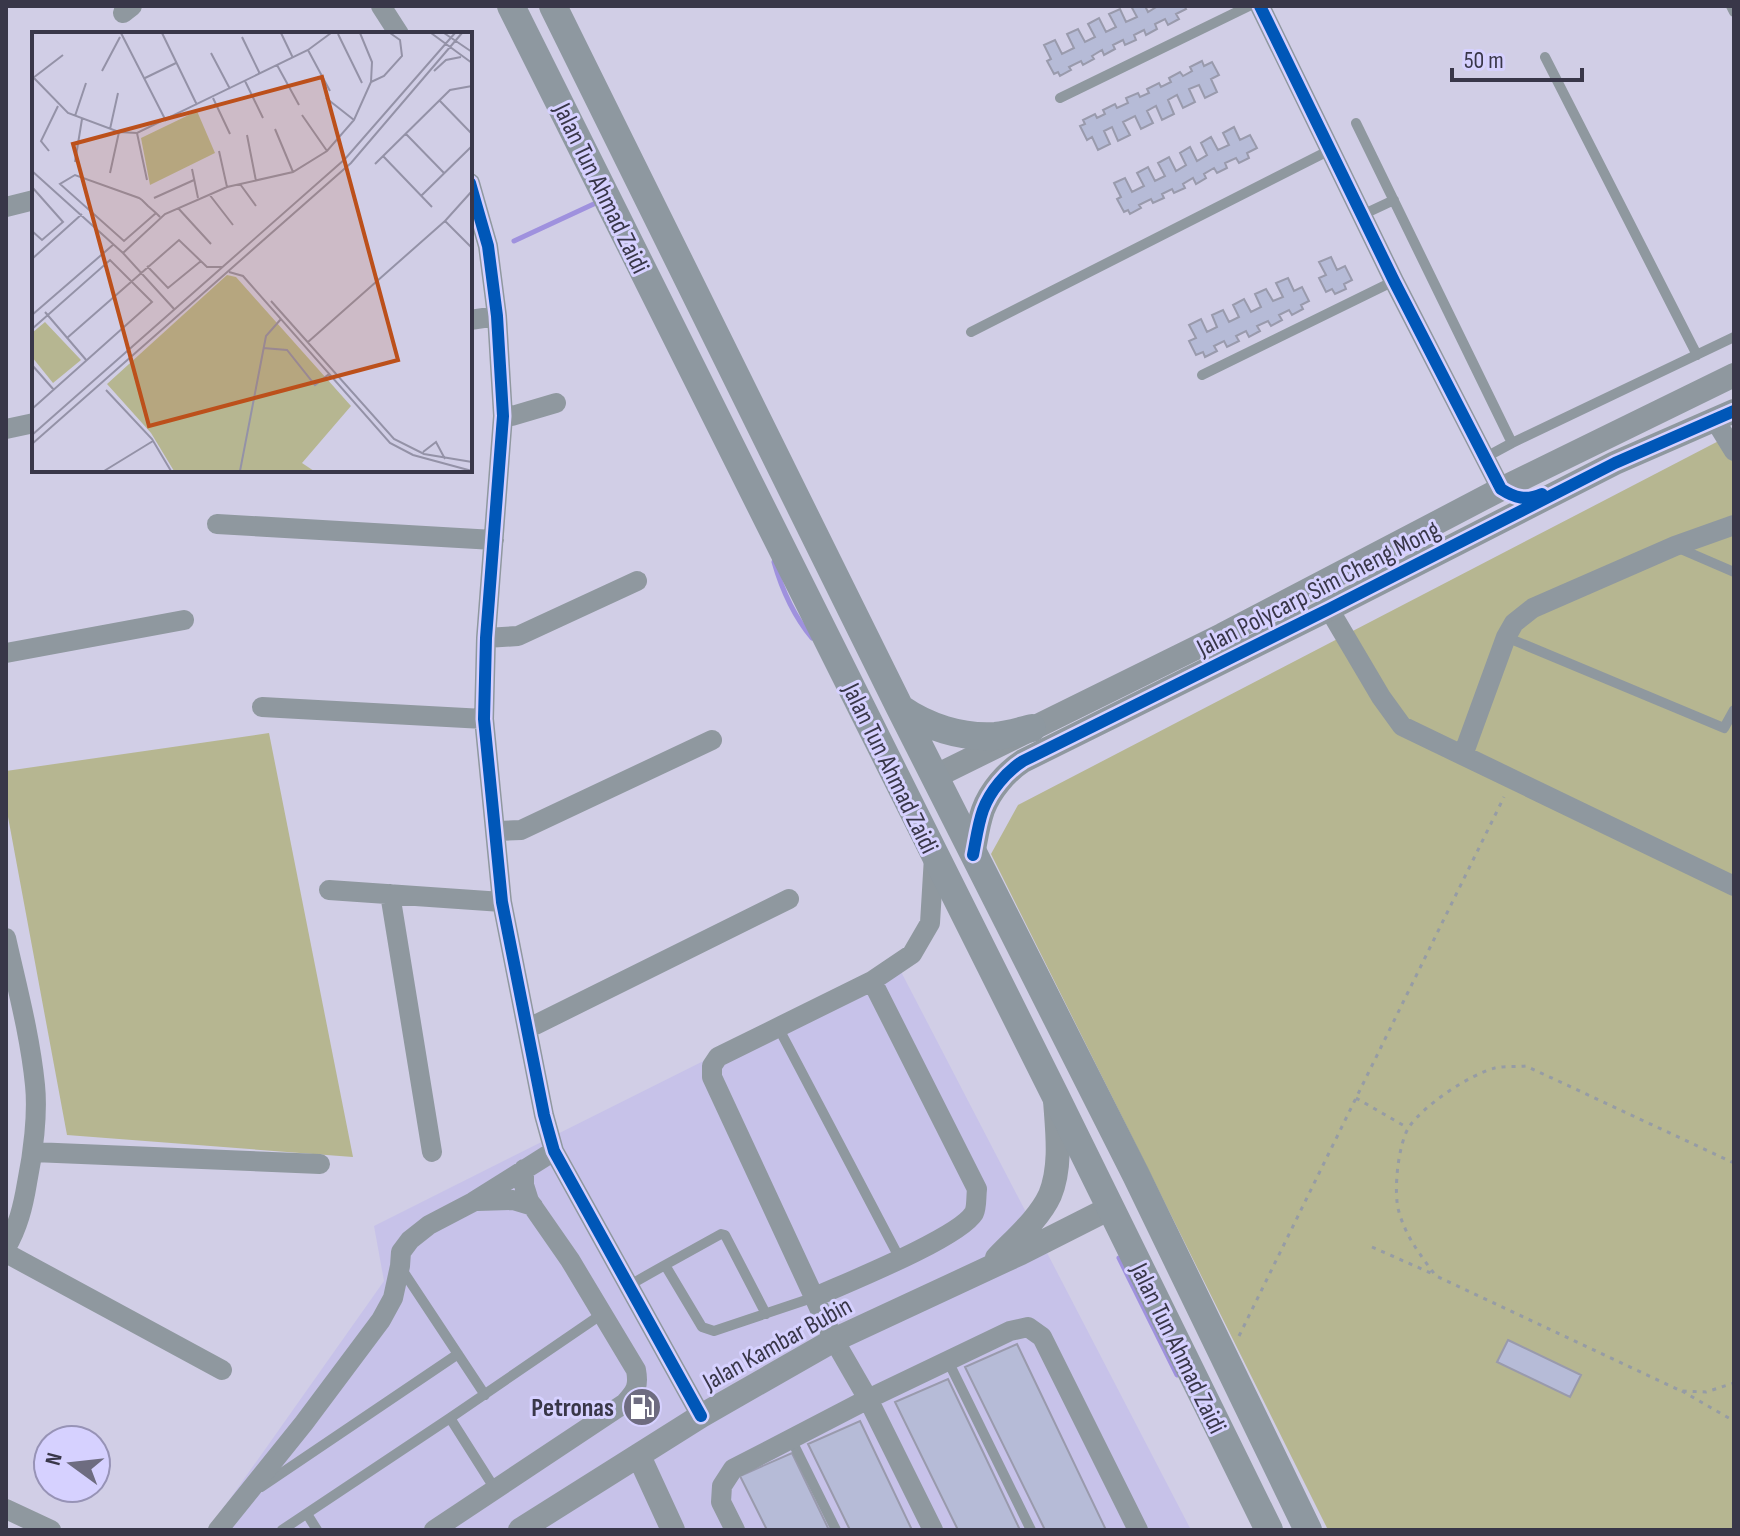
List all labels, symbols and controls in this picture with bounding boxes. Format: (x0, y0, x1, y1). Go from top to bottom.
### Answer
inset map (32, 32, 472, 472)
scale bar (1452, 32, 1582, 82)
text: 50 m (1464, 46, 1504, 75)
street label: Jalan Tun Ahmad Zaidi (546, 98, 655, 279)
street label: Jalan Polycarp Sim Cheng Mong (1191, 515, 1445, 665)
street label: Jalan Tun Ahmad Zaidi (835, 678, 944, 859)
street label: Jalan Tun Ahmad Zaidi (1123, 1258, 1232, 1439)
street label: Jalan Kambar Bubin (697, 1291, 858, 1398)
fuel station icon: Petronas (621, 1386, 663, 1428)
place label: Petronas (531, 1393, 614, 1424)
north arrow (32, 1424, 112, 1504)
text: N (40, 1450, 69, 1468)

